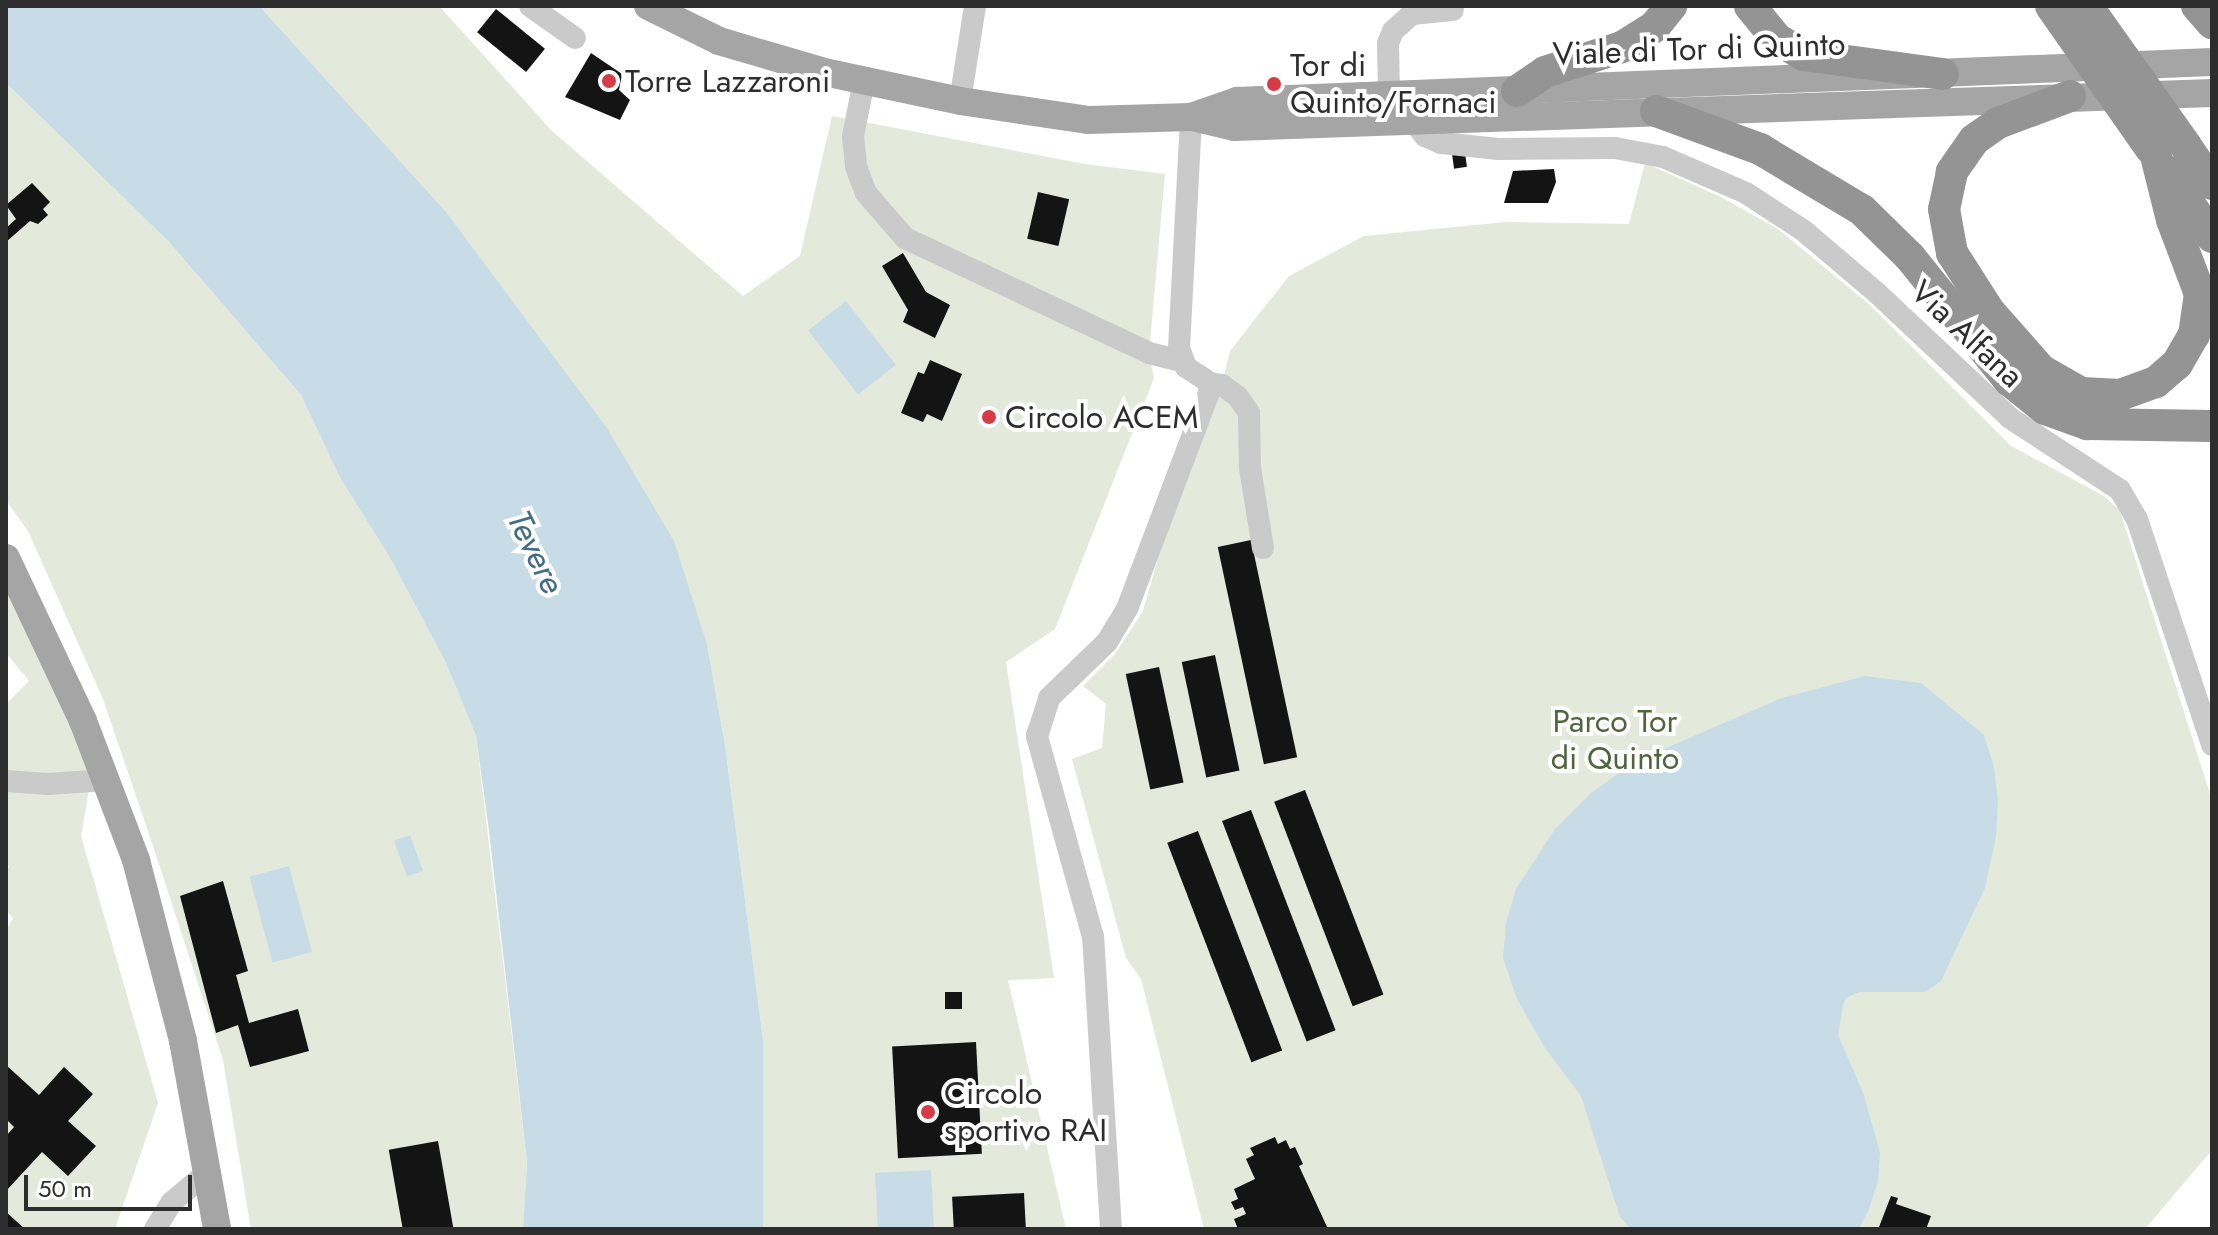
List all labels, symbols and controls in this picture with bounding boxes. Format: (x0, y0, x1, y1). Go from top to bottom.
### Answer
street label: Viale di Tor di Quinto (1552, 25, 1846, 73)
place label: Tor di Quinto/Fornaci (1290, 47, 1497, 122)
place label: Torre Lazzaroni (625, 62, 830, 100)
marker: Torre Lazzaroni (600, 72, 618, 90)
marker: Tor di Quinto/Fornaci (1265, 75, 1283, 93)
street label: Via Alfana (1903, 272, 2031, 396)
place label: Circolo ACEM (1005, 398, 1199, 436)
marker: Circolo ACEM (980, 408, 998, 426)
water label: Tevere (499, 504, 573, 600)
park label: Parco Tor di Quinto (1551, 703, 1679, 778)
place label: Circolo sportivo RAI (944, 1075, 1107, 1150)
marker: Circolo sportivo RAI (919, 1103, 937, 1121)
scale bar (28, 1159, 196, 1209)
text: 50 m (38, 1171, 92, 1206)

